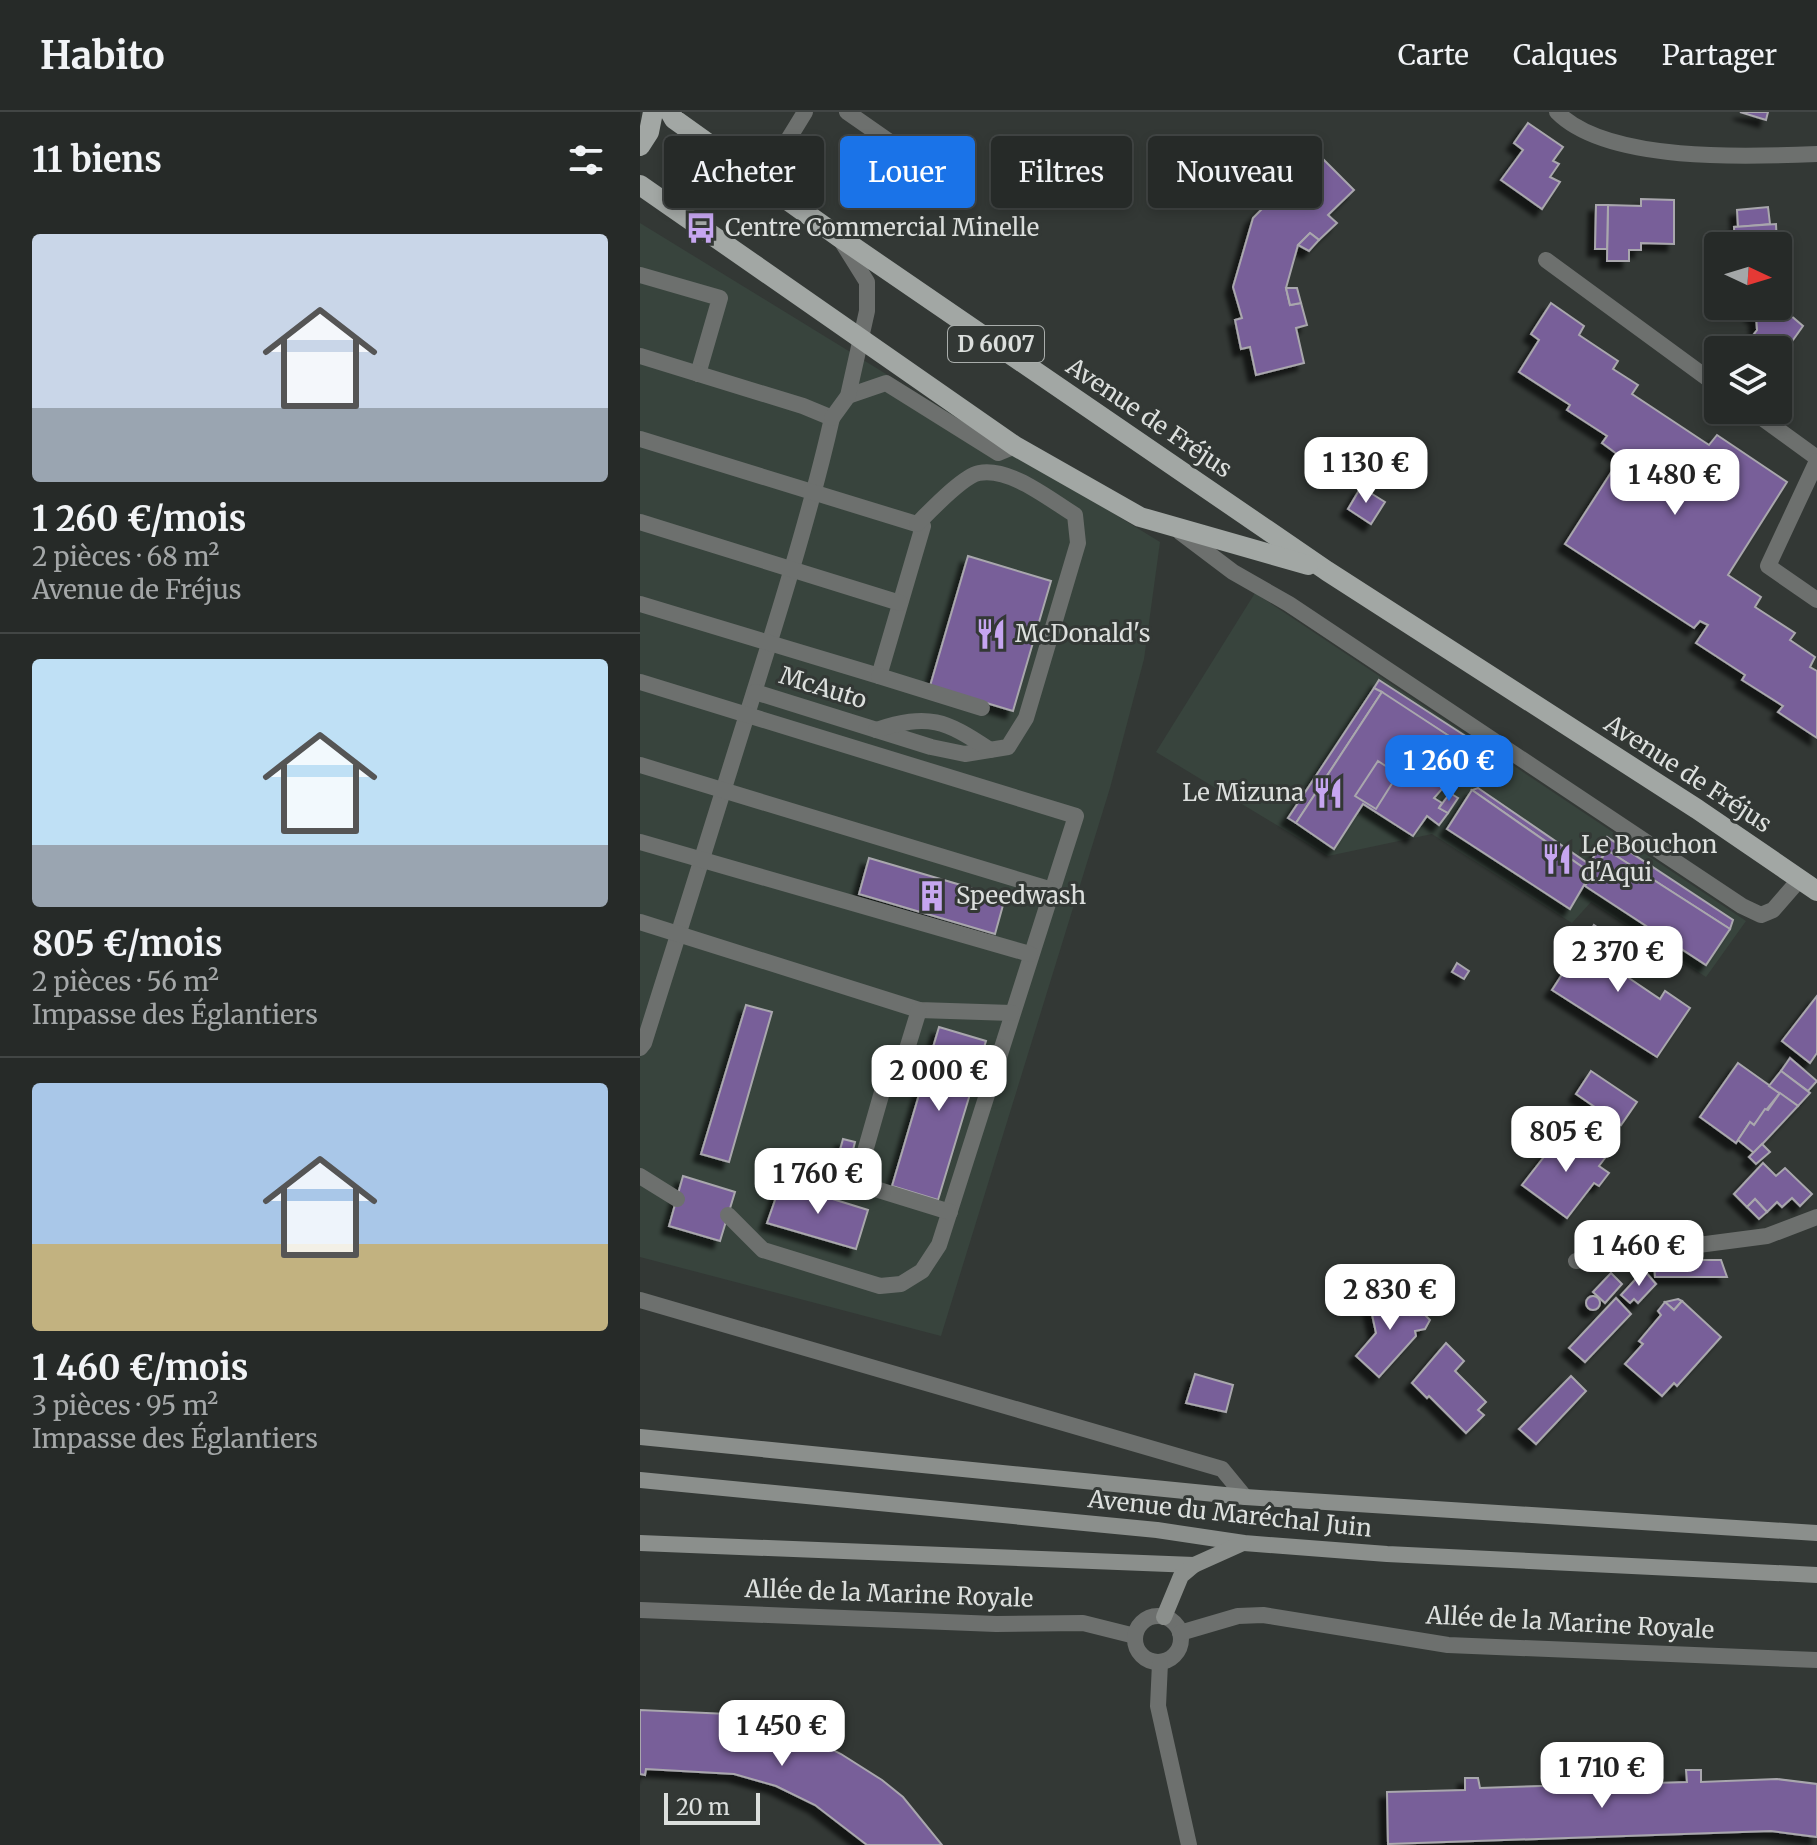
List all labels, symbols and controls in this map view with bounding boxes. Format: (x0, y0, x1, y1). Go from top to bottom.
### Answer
text: Habito (40, 32, 165, 79)
text: Carte (1398, 37, 1469, 73)
text: Calques (1513, 37, 1618, 73)
text: Partager (1662, 37, 1777, 73)
chip: Acheter (664, 136, 824, 208)
chip: Louer (840, 136, 975, 208)
chip: Filtres (991, 136, 1132, 208)
chip: Nouveau (1148, 136, 1322, 208)
icon: filters (564, 138, 608, 182)
text: 11 biens (32, 139, 162, 181)
bus stop icon: Centre Commercial Minelle (684, 211, 718, 245)
place label: Centre Commercial Minelle (725, 212, 1039, 243)
north arrow (1704, 232, 1792, 320)
map controls (1704, 232, 1792, 424)
icon: home (248, 286, 392, 430)
road number: D 6007 (948, 326, 1044, 362)
button: layers (1704, 336, 1792, 424)
street label: Avenue de Fréjus (1060, 350, 1238, 484)
pin: 1 130 € (1292, 437, 1440, 505)
text: 1 130 € (1322, 446, 1410, 479)
pin: 1 480 € (1601, 449, 1749, 517)
text: 1 480 € (1628, 458, 1722, 491)
text: 1 260 €/mois (32, 498, 246, 540)
text: 2 pièces · 68 m² (32, 540, 220, 573)
text: Avenue de Fréjus (32, 573, 241, 606)
restaurant icon: McDonald's (974, 617, 1008, 651)
place label: McDonald's (1015, 618, 1150, 649)
street label: McAuto (776, 660, 871, 715)
street label: Avenue de Fréjus (1598, 707, 1778, 839)
icon: home (248, 711, 392, 855)
pin: 1 260 € (1375, 735, 1523, 803)
text: 1 260 € (1403, 744, 1495, 777)
restaurant icon: Le Mizuna (1311, 776, 1345, 810)
place label: Le Mizuna (1182, 777, 1304, 808)
place label: Le Bouchon d'Aqui (1581, 829, 1718, 888)
restaurant icon: Le Bouchon d'Aqui (1540, 842, 1574, 876)
building icon: Speedwash (915, 879, 949, 913)
place label: Speedwash (956, 880, 1086, 911)
text: 805 €/mois (32, 923, 223, 965)
pin: 2 370 € (1544, 926, 1692, 994)
text: 2 370 € (1572, 935, 1664, 968)
text: 2 pièces · 56 m² (32, 965, 219, 998)
text: Impasse des Églantiers (32, 998, 318, 1031)
pin: 2 000 € (865, 1045, 1013, 1113)
text: 2 000 € (890, 1054, 988, 1087)
pin: 805 € (1510, 1106, 1622, 1174)
text: 805 € (1529, 1115, 1603, 1148)
icon: home (248, 1135, 392, 1279)
pin: 1 760 € (744, 1148, 892, 1216)
text: 1 760 € (773, 1157, 863, 1190)
pin: 1 460 € (1565, 1220, 1713, 1288)
text: 1 460 € (1592, 1229, 1686, 1262)
pin: 2 830 € (1316, 1264, 1464, 1332)
text: 2 830 € (1343, 1273, 1437, 1306)
text: 1 460 €/mois (32, 1347, 248, 1389)
text: 3 pièces · 95 m² (32, 1389, 218, 1422)
text: Impasse des Églantiers (32, 1422, 318, 1455)
street label: Avenue du Maréchal Juin (1086, 1483, 1374, 1544)
street label: Allée de la Marine Royale (743, 1573, 1034, 1614)
street label: Allée de la Marine Royale (1424, 1599, 1715, 1646)
pin: 1 450 € (708, 1700, 856, 1768)
text: 1 450 € (737, 1709, 827, 1742)
pin: 1 710 € (1528, 1742, 1676, 1810)
text: 1 710 € (1559, 1751, 1645, 1784)
scale bar (664, 1789, 760, 1825)
text: 20 m (676, 1793, 730, 1821)

